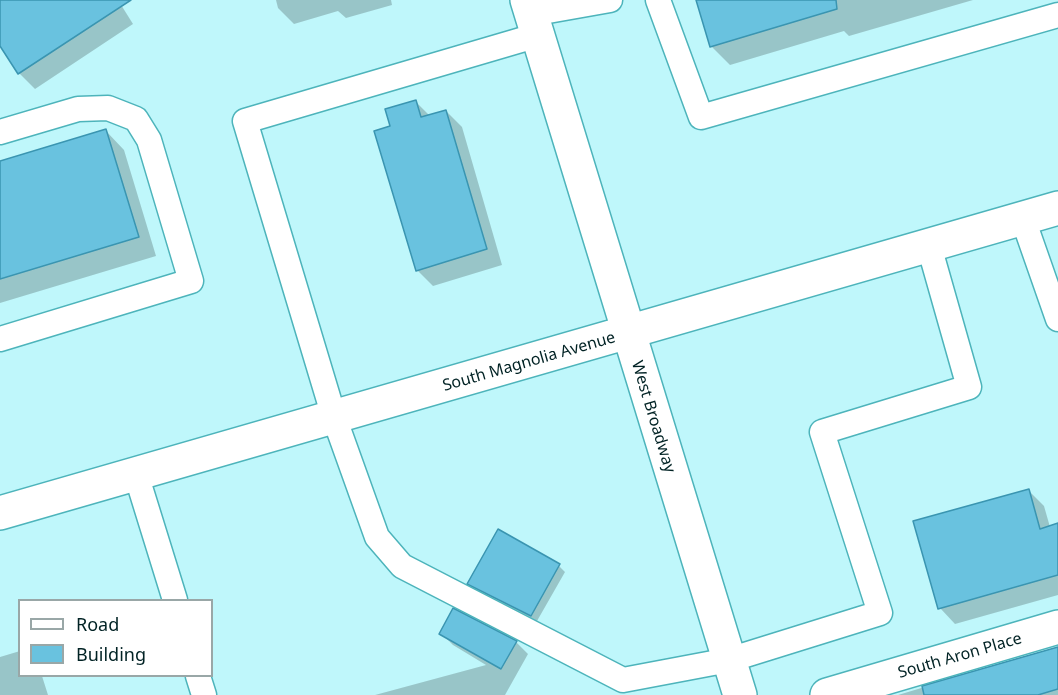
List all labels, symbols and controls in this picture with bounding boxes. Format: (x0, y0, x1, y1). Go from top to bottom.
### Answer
street label: South Magnolia Avenue (440, 328, 618, 396)
street label: West Broadway (627, 359, 679, 475)
legend (18, 599, 213, 677)
text: Road (76, 612, 119, 636)
street label: South Aron Place (896, 629, 1024, 683)
text: Building (76, 642, 146, 666)

